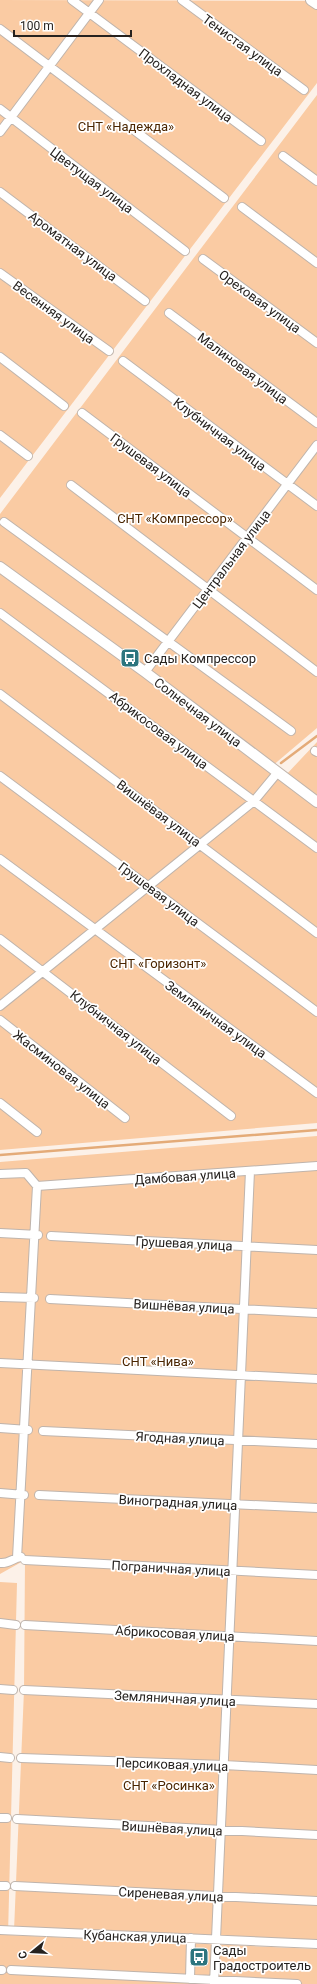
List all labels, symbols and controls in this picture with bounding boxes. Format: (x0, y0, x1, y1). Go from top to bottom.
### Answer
street label: Тенистая улица (200, 11, 286, 79)
scale bar (14, 12, 131, 38)
text: 100 m (20, 19, 54, 33)
street label: Прохладная улица (136, 45, 235, 125)
park label: СНТ «Надежда» (78, 119, 174, 134)
street label: Цветущая улица (47, 144, 136, 217)
street label: Ароматная улица (26, 208, 120, 284)
street label: Ореховая улица (216, 267, 304, 336)
street label: Весенняя улица (10, 278, 97, 347)
street label: Малиновая улица (195, 330, 291, 407)
street label: Клубничная улица (171, 395, 269, 474)
street label: Грушевая улица (107, 430, 194, 501)
street label: Центральная улица (189, 507, 273, 612)
park label: СНТ «Компрессор» (117, 511, 233, 526)
bus stop icon: Сады Компрессор (119, 647, 141, 669)
place label: Сады Компрессор (144, 651, 256, 666)
street label: Солнечная улица (151, 675, 244, 750)
street label: Абрикосовая улица (106, 688, 211, 772)
street label: Вишнёвая улица (114, 777, 204, 850)
street label: Грушевая улица (115, 859, 202, 930)
park label: СНТ «Горизонт» (110, 956, 206, 971)
street label: Земляничная улица (162, 978, 269, 1061)
street label: Клубничная улица (67, 987, 164, 1068)
street label: Жасминовая улица (10, 1027, 113, 1112)
street label: Дамбовая улица (134, 1165, 236, 1188)
street label: Грушевая улица (135, 1233, 233, 1254)
street label: Вишнёвая улица (133, 1296, 235, 1317)
park label: СНТ «Нива» (122, 1354, 194, 1369)
street label: Ягодная улица (135, 1429, 225, 1448)
street label: Виноградная улица (118, 1492, 238, 1513)
street label: Пограничная улица (111, 1558, 231, 1579)
street label: Абрикосовая улица (115, 1623, 235, 1644)
street label: Земляничная улица (114, 1688, 236, 1709)
street label: Персиковая улица (115, 1755, 229, 1774)
park label: СНТ «Росинка» (123, 1778, 215, 1793)
street label: Вишнёвая улица (121, 1818, 223, 1839)
street label: Сиреневая улица (118, 1884, 224, 1905)
street label: Кубанская улица (83, 1927, 187, 1946)
north arrow (12, 1932, 52, 1972)
place label: Сады Градостроитель (213, 1943, 311, 1973)
bus stop icon: Сады Градостроитель (188, 1946, 210, 1968)
text: С (16, 1950, 30, 1960)

